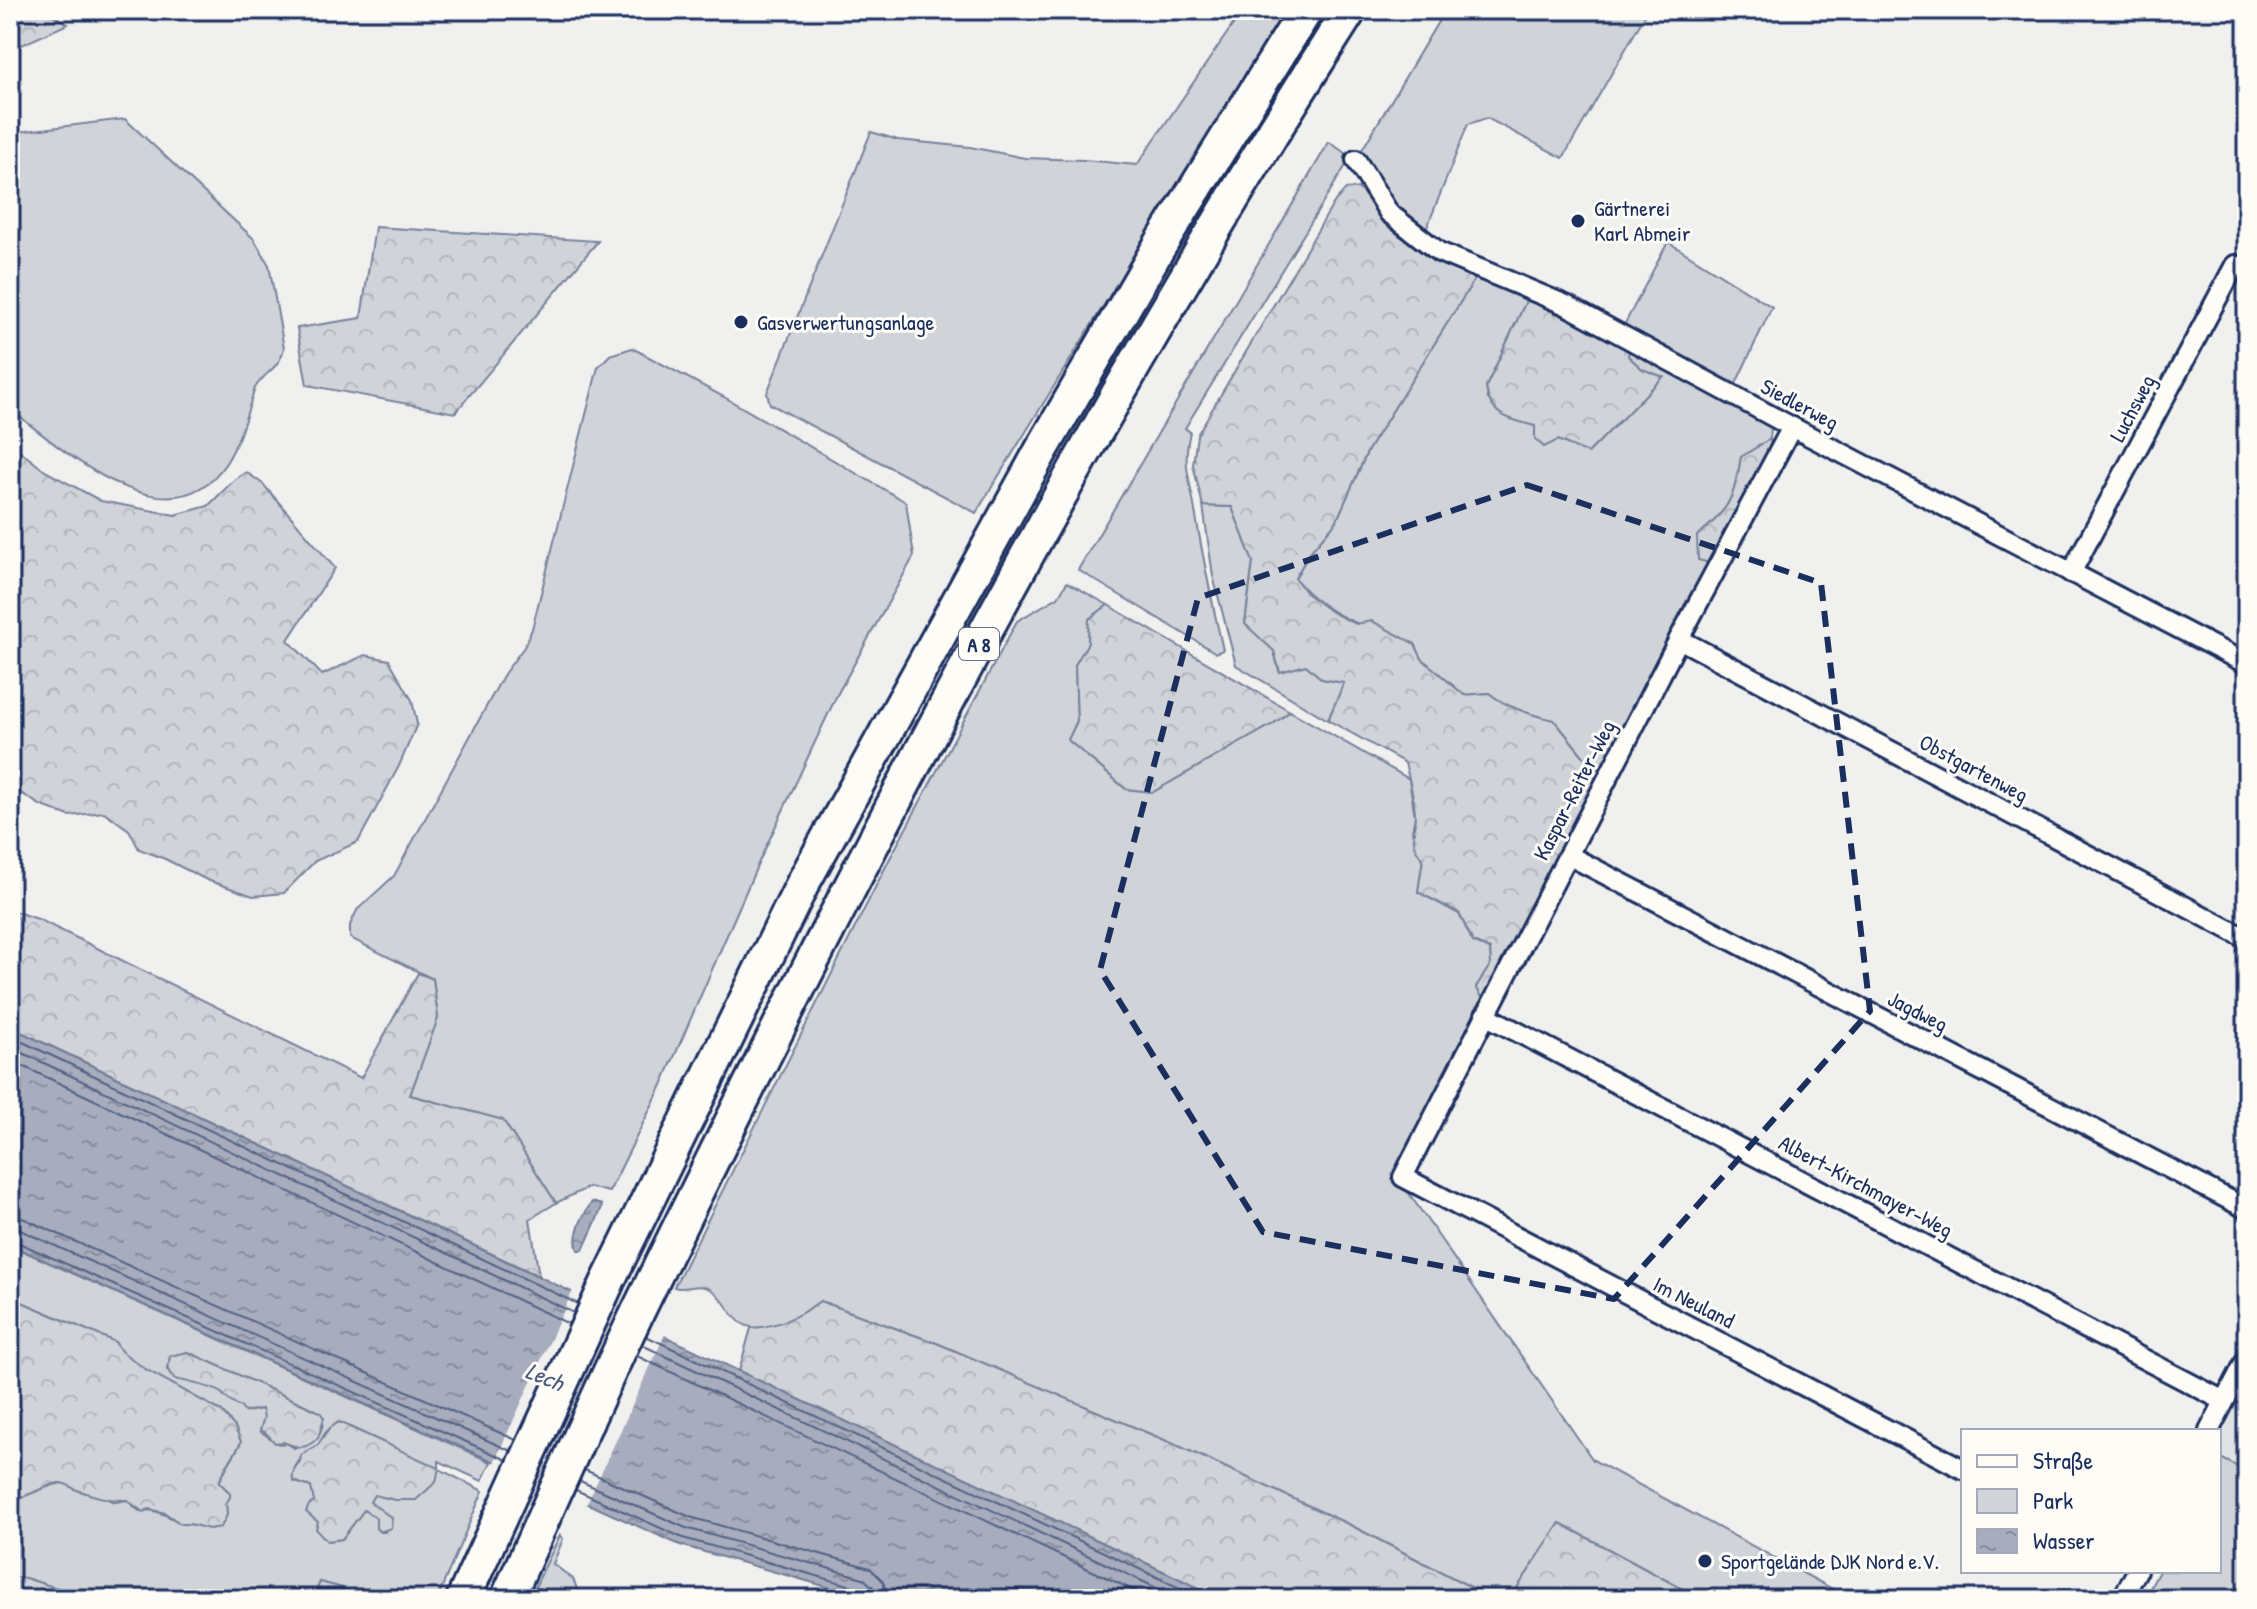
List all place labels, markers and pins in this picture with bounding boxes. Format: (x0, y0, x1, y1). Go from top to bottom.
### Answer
place label: Gärtnerei Karl Abmeir (1594, 193, 1691, 248)
marker: Gärtnerei Karl Abmeir (1569, 212, 1587, 230)
place label: Gasverwertungsanlage (757, 307, 934, 337)
marker: Gasverwertungsanlage (732, 313, 750, 331)
place label: Sportgelände DJK Nord e.V. (1721, 1546, 1939, 1576)
marker: Sportgelände DJK Nord e.V. (1696, 1552, 1714, 1570)

